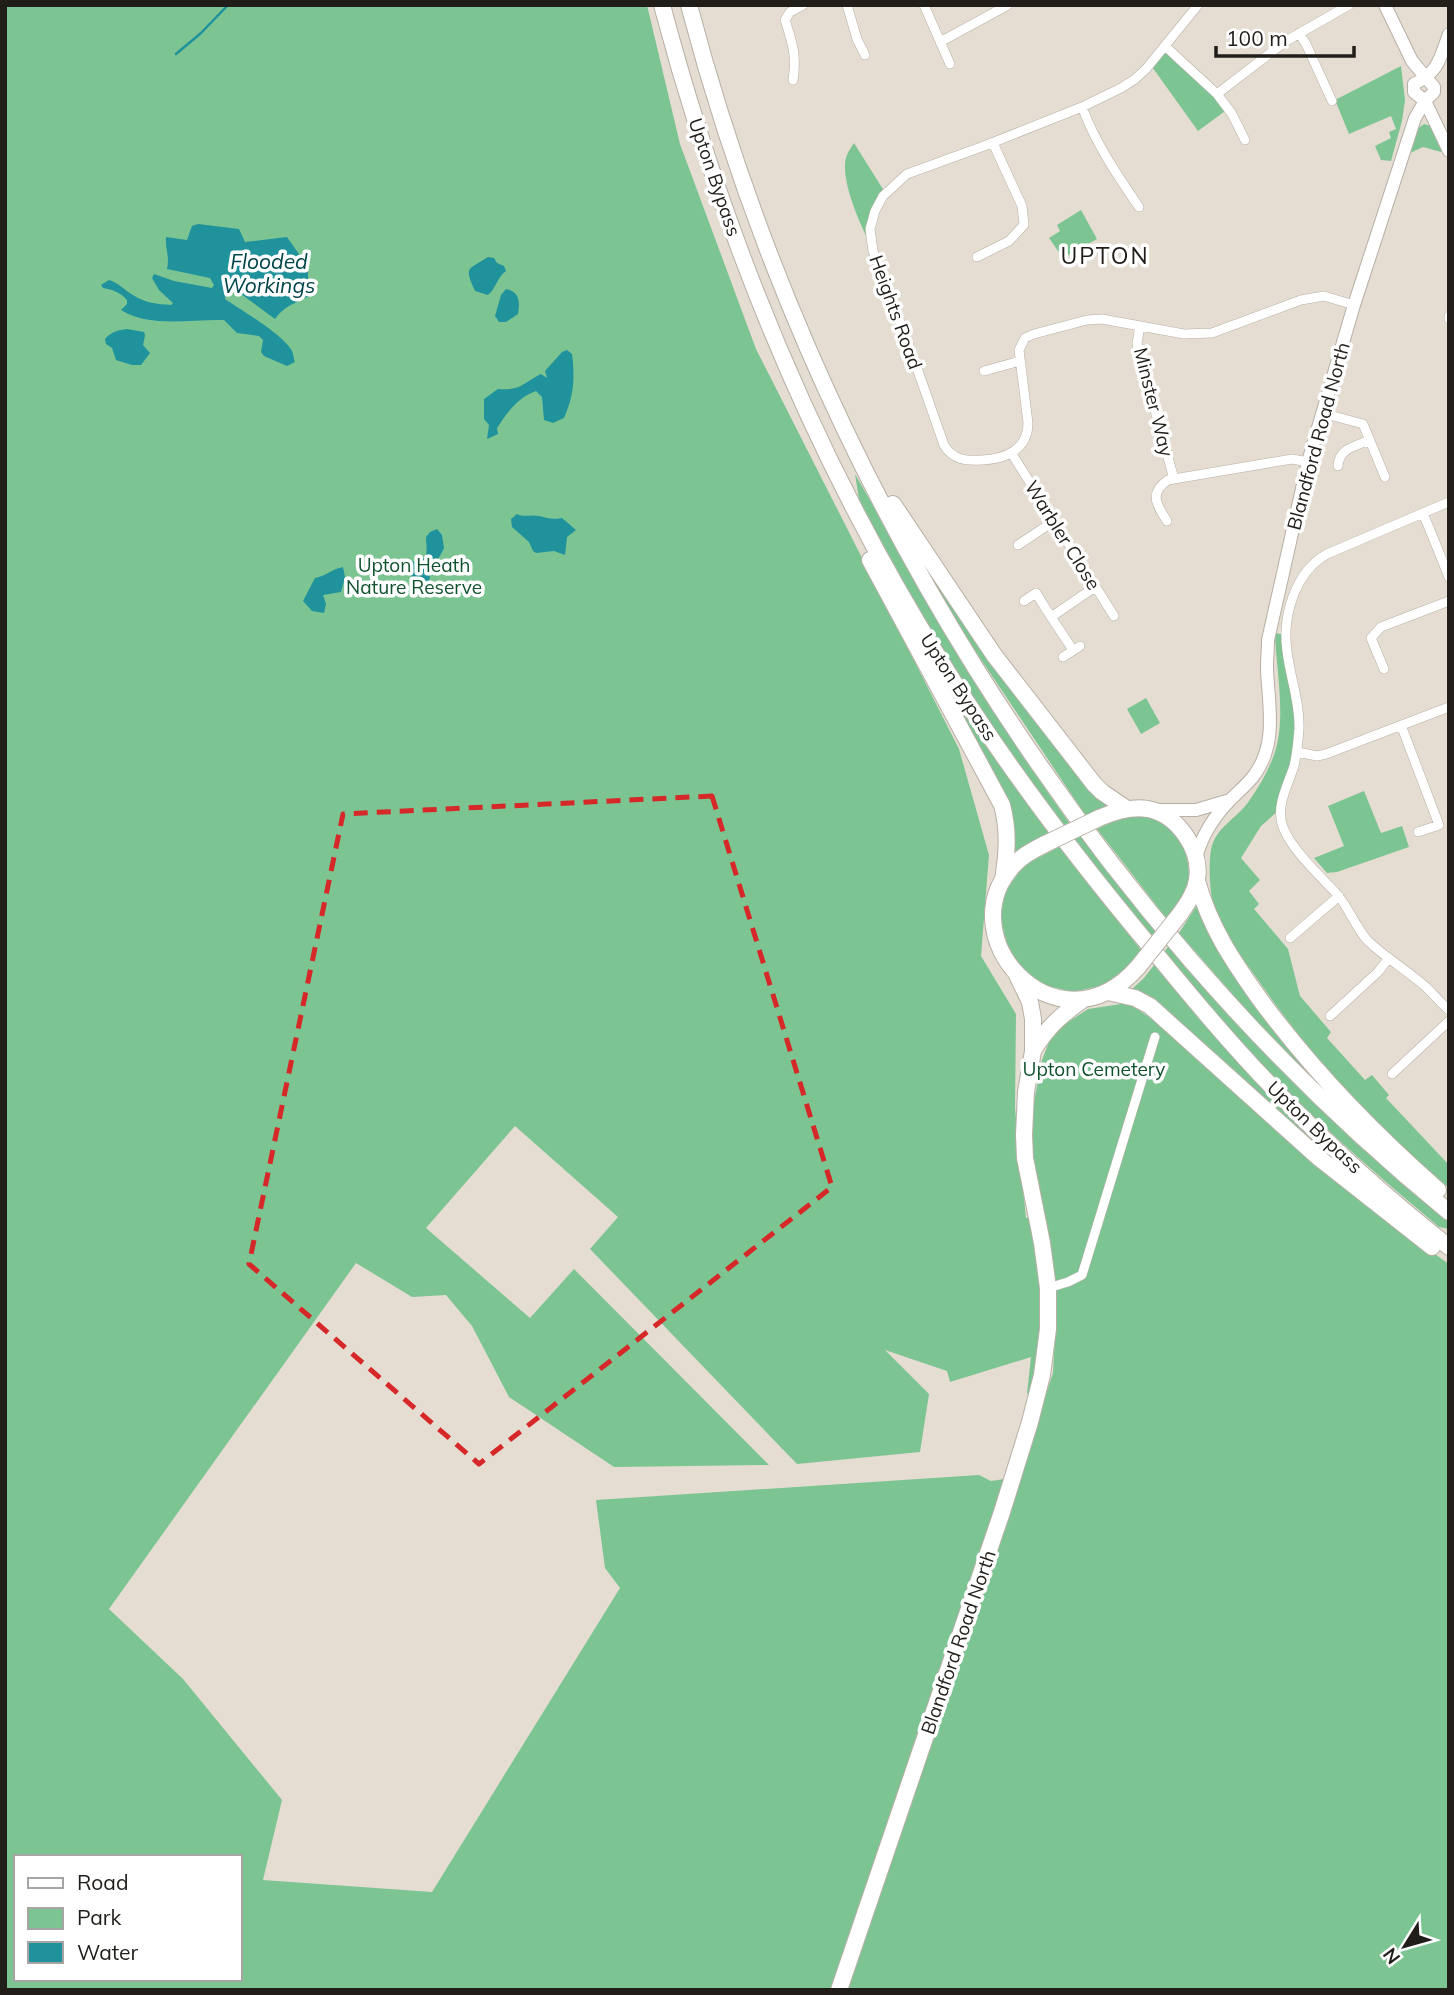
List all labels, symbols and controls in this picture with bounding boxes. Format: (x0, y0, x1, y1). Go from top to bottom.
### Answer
scale bar (1216, 14, 1354, 58)
text: 100 m (1226, 25, 1288, 51)
street label: Upton Bypass (684, 115, 746, 239)
district label: UPTON (1060, 241, 1150, 270)
water label: Flooded Workings (223, 248, 315, 298)
street label: Heights Road (864, 252, 928, 372)
street label: Blandford Road North (1281, 340, 1355, 532)
street label: Minster Way (1129, 345, 1179, 459)
street label: Warbler Close (1020, 476, 1106, 594)
park label: Upton Heath Nature Reserve (346, 553, 482, 599)
street label: Upton Bypass (915, 629, 1003, 745)
park label: Upton Cemetery (1023, 1057, 1165, 1081)
street label: Upton Bypass (1262, 1076, 1368, 1178)
street label: Blandford Road North (915, 1547, 1001, 1737)
legend (14, 1855, 242, 1981)
text: Road (77, 1869, 128, 1895)
text: Park (77, 1904, 121, 1930)
north arrow (1370, 1911, 1440, 1981)
text: Water (77, 1939, 138, 1965)
text: N (1378, 1943, 1405, 1969)

